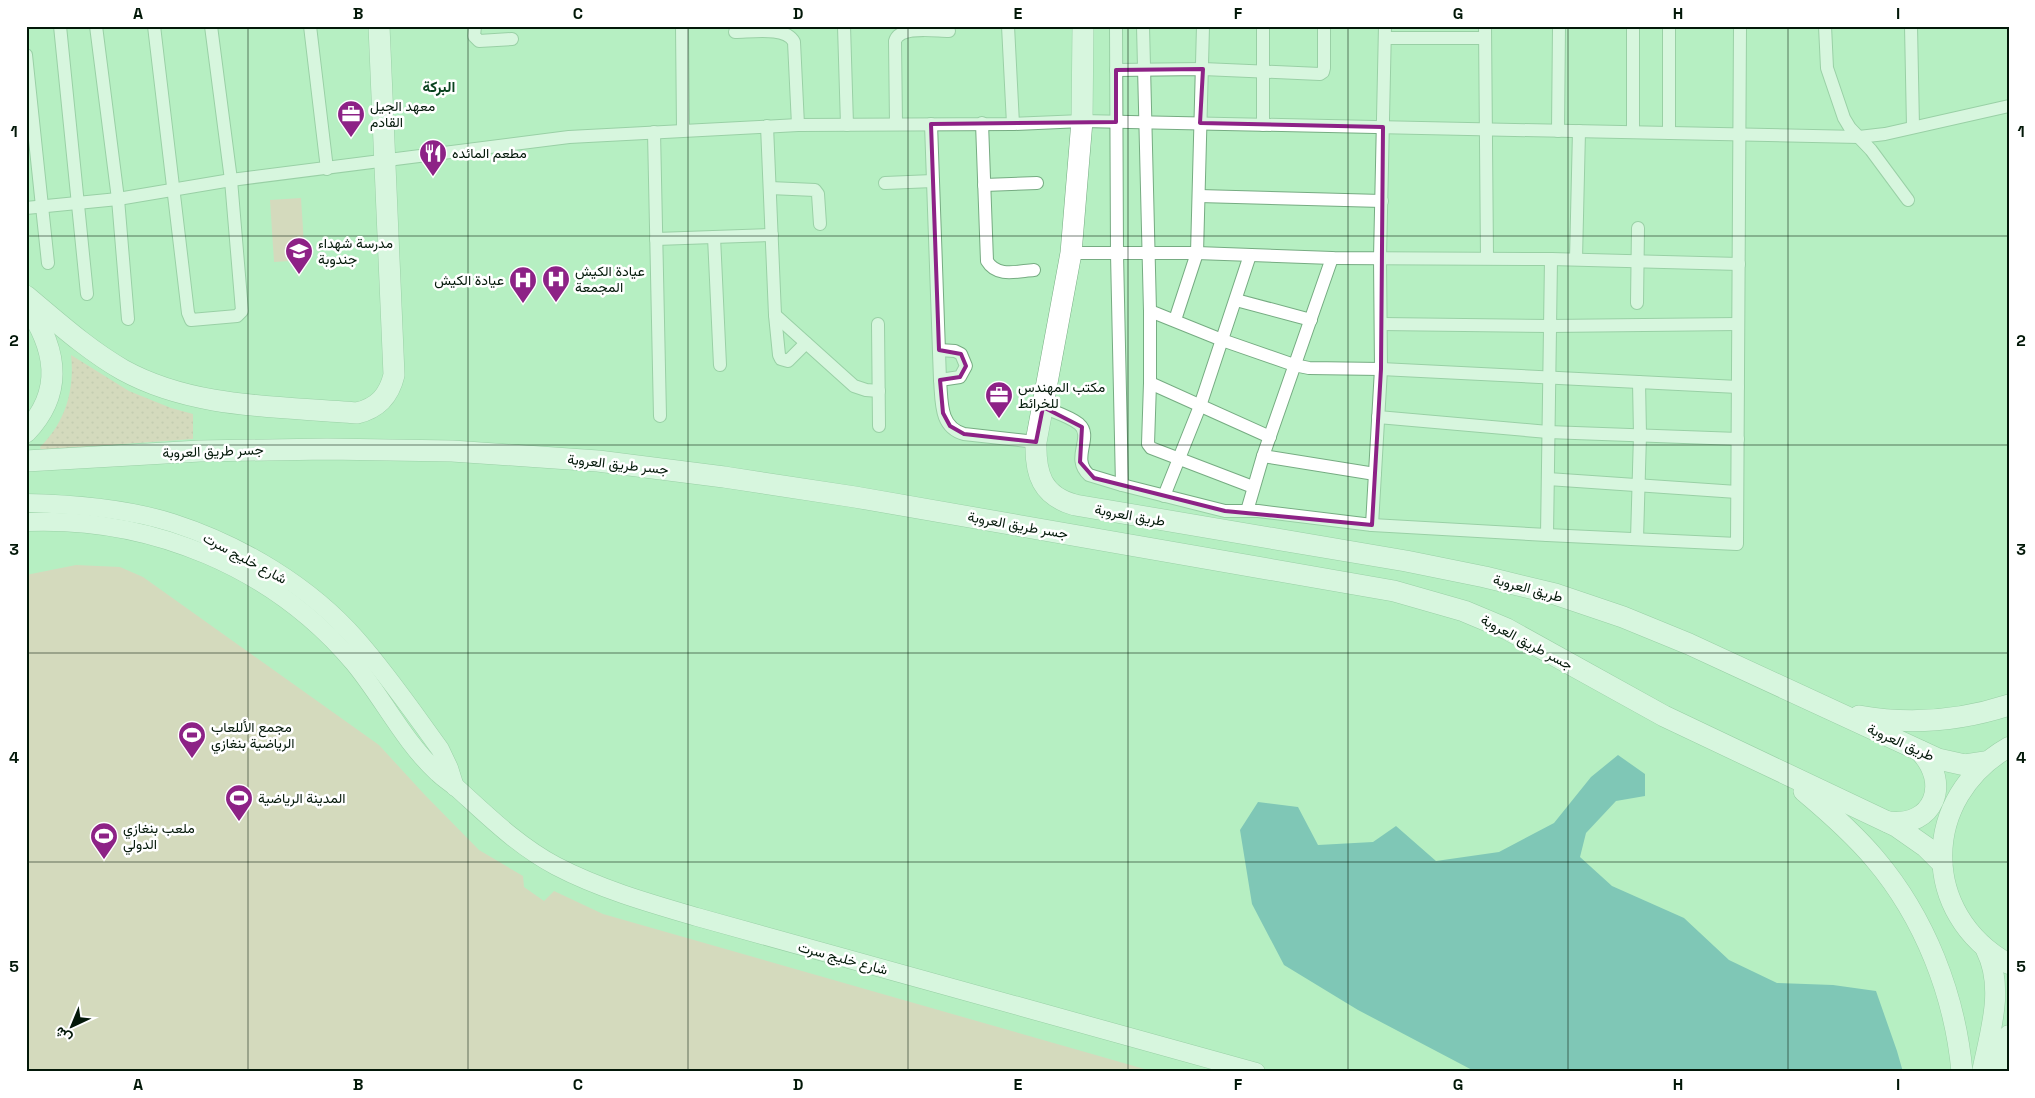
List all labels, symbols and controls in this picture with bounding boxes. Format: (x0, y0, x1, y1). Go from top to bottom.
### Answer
text: A (133, 3, 143, 24)
text: B (353, 3, 363, 24)
text: C (573, 3, 583, 24)
text: D (793, 3, 803, 24)
text: E (1014, 3, 1023, 24)
text: F (1234, 3, 1243, 24)
text: G (1453, 3, 1463, 24)
text: H (1673, 3, 1683, 24)
text: I (1896, 3, 1900, 24)
district label: البركة (423, 77, 455, 96)
place label: معهد الجيل القادم (370, 97, 435, 131)
office icon: معهد الجيل القادم (336, 99, 366, 138)
text: 1 (10, 121, 18, 142)
text: 1 (2017, 121, 2025, 142)
restaurant icon: مطعم المائده (418, 138, 448, 177)
place label: مطعم المائده (452, 144, 527, 162)
place label: مدرسة شهداء جندوبة (318, 234, 393, 268)
school or university icon: مدرسة شهداء جندوبة (284, 236, 314, 275)
place label: عيادة الكيش المجمعة (575, 262, 645, 296)
hospital icon: عيادة الكيش المجمعة (541, 264, 571, 303)
hospital icon: عيادة الكيش (508, 265, 538, 304)
place label: عيادة الكيش (434, 271, 504, 289)
text: 2 (9, 330, 19, 351)
text: 2 (2016, 330, 2026, 351)
place label: مكتب المهندس للخرائط (1018, 378, 1105, 412)
office icon: مكتب المهندس للخرائط (984, 380, 1014, 419)
street label: جسر طريق العروبة (162, 440, 264, 462)
street label: جسر طريق العروبة (567, 450, 669, 478)
street label: طريق العروبة (1093, 500, 1167, 530)
street label: جسر طريق العروبة (966, 507, 1070, 543)
street label: شارع خليج سرت (199, 528, 290, 589)
text: 3 (9, 539, 19, 560)
text: 3 (2016, 539, 2026, 560)
street label: طريق العروبة (1491, 570, 1565, 606)
street label: جسر طريق العروبة (1478, 610, 1576, 674)
place label: مجمع الأللعاب الرياضية بنغازي (211, 718, 295, 755)
street label: طريق العروبة (1865, 719, 1937, 765)
sports icon: مجمع الأللعاب الرياضية بنغازي (177, 720, 207, 759)
text: 4 (9, 747, 19, 768)
text: 4 (2016, 747, 2026, 768)
sports icon: المدينة الرياضية (224, 783, 254, 822)
place label: المدينة الرياضية (258, 789, 345, 807)
place label: ملعب بنغازي الدولي (123, 819, 195, 856)
sports icon: ملعب بنغازي الدولي (89, 821, 119, 860)
street label: شارع خليج سرت (796, 937, 890, 981)
text: 5 (9, 956, 19, 977)
text: 5 (2016, 956, 2026, 977)
north arrow (48, 1000, 98, 1050)
text: ش (51, 1023, 75, 1048)
text: A (133, 1074, 143, 1095)
text: B (353, 1074, 363, 1095)
text: C (573, 1074, 583, 1095)
text: D (793, 1074, 803, 1095)
text: E (1014, 1074, 1023, 1095)
text: F (1234, 1074, 1243, 1095)
text: G (1453, 1074, 1463, 1095)
text: H (1673, 1074, 1683, 1095)
text: I (1896, 1074, 1900, 1095)

